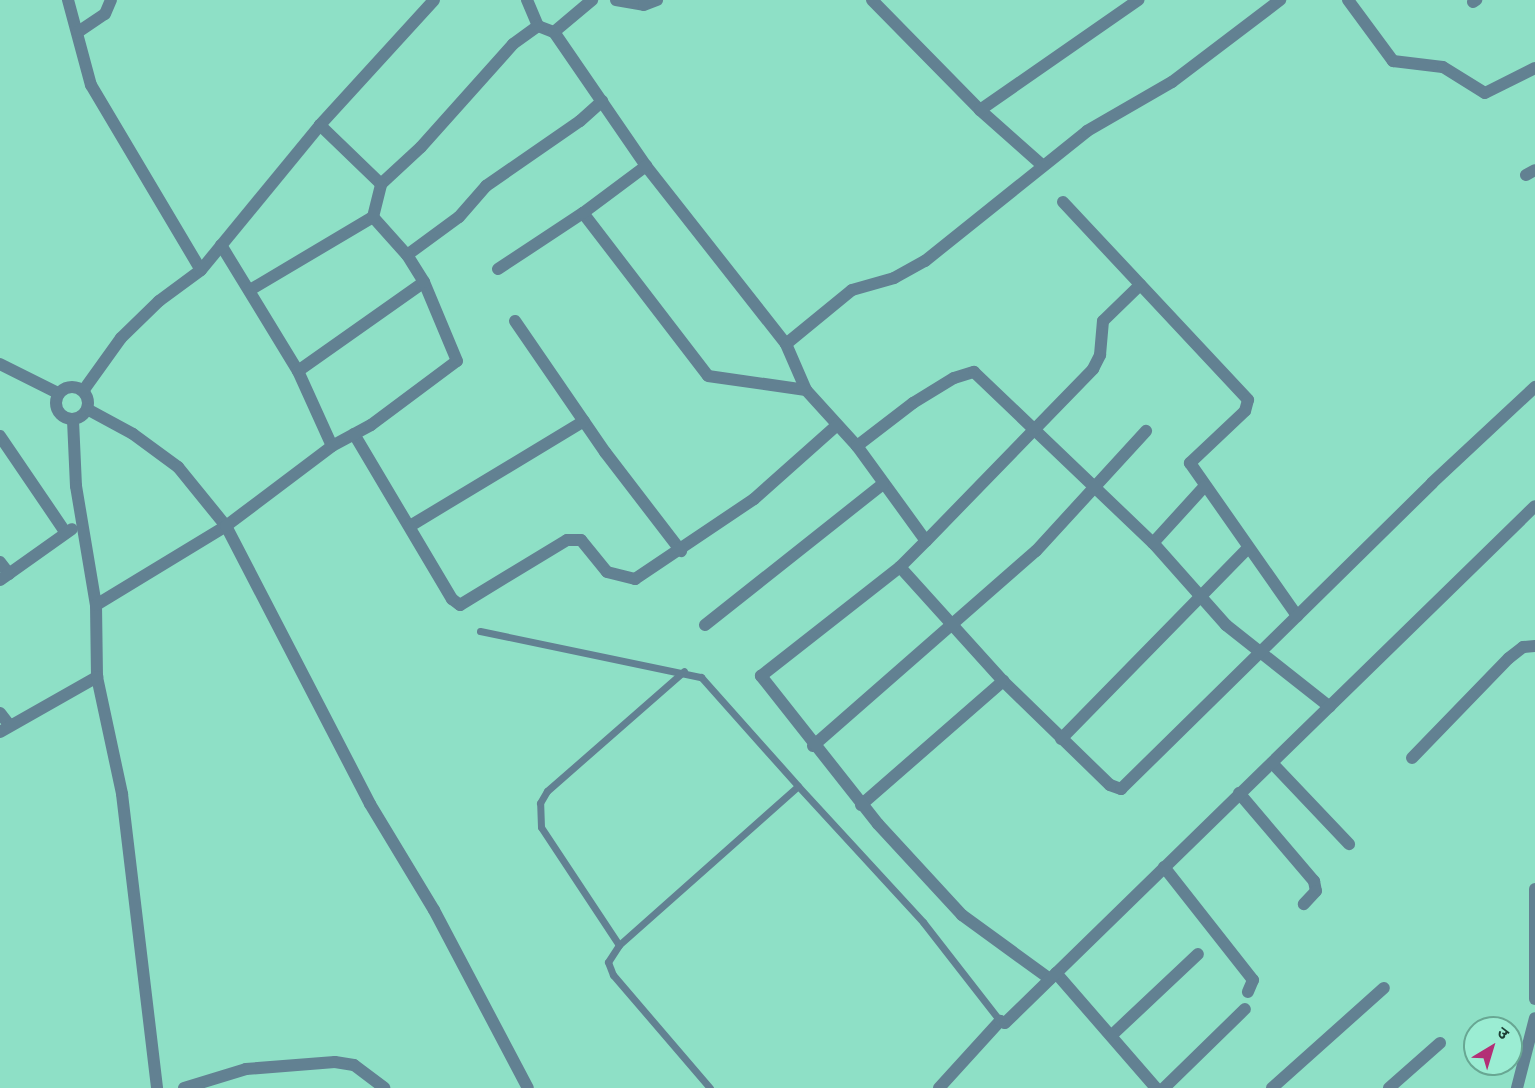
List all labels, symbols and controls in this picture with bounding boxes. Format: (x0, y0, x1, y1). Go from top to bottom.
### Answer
north arrow (1463, 1016, 1523, 1076)
text: उ (1494, 1023, 1513, 1043)

